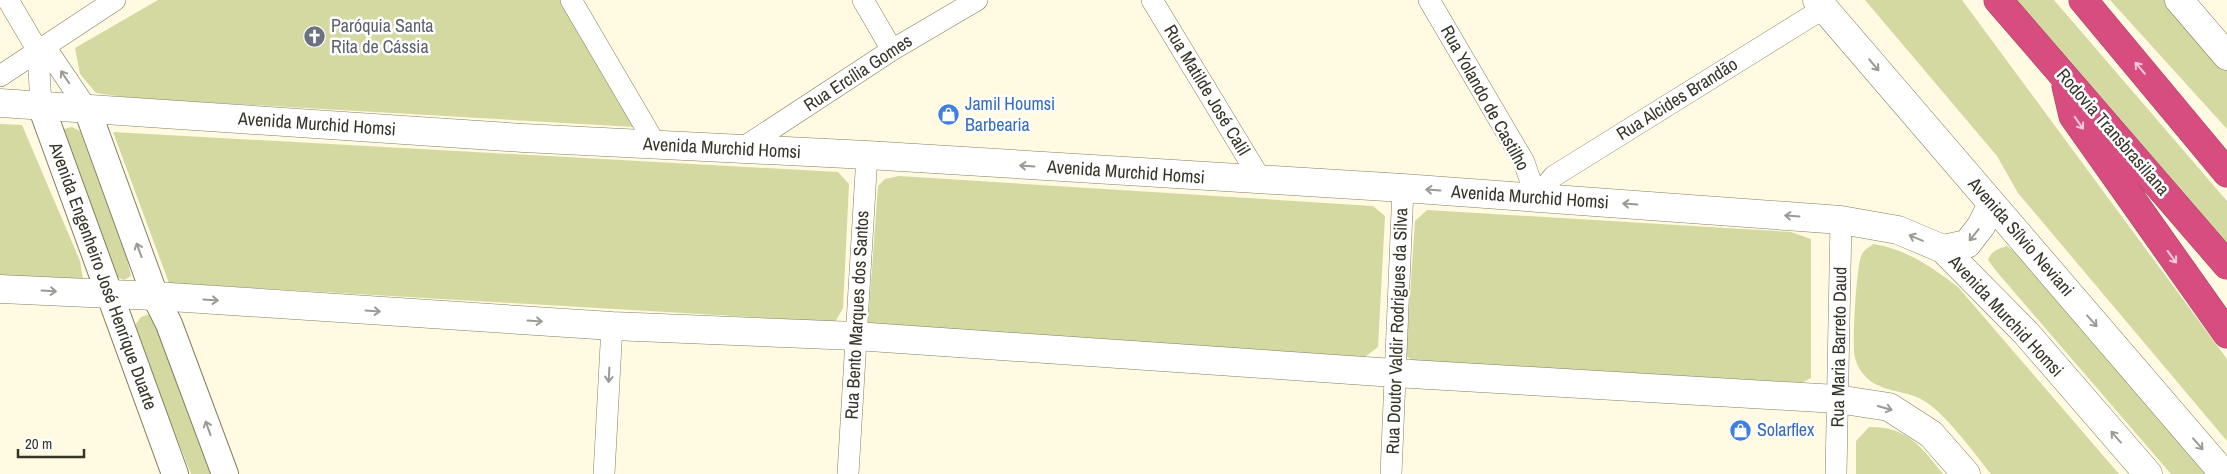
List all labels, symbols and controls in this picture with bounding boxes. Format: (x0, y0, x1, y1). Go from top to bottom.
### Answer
place label: Paróquia Santa Rita de Cássia (331, 13, 434, 59)
street label: Rua Matilde José Calil (1158, 20, 1256, 160)
street label: Rua Yolando de Castilho (1435, 21, 1536, 175)
church icon: Paróquia Santa Rita de Cássia (303, 24, 327, 48)
street label: Rua Ercília Gomes (799, 28, 917, 117)
street label: Rua Alcides Brandão (1611, 51, 1742, 146)
one-way arrow (1868, 58, 1880, 71)
one-way arrow (2135, 62, 2146, 75)
street label: Rodovia Transbrasiliana (2051, 63, 2176, 201)
one-way arrow (60, 70, 70, 84)
place label: Jamil Houmsi Barbearia (965, 91, 1055, 137)
shop icon: Jamil Houmsi Barbearia (937, 102, 961, 126)
street label: Avenida Murchid Homsi (236, 105, 397, 141)
one-way arrow (2074, 116, 2084, 130)
street label: Avenida Murchid Homsi (641, 131, 802, 164)
street label: Avenida Engenheiro José Henrique Duarte (43, 138, 164, 413)
street label: Avenida Murchid Homsi (1045, 153, 1206, 189)
one-way arrow (1019, 161, 1035, 170)
street label: Avenida Sílvio Neviani (1962, 171, 2080, 301)
street label: Avenida Murchid Homsi (1449, 178, 1610, 214)
one-way arrow (1426, 186, 1442, 195)
one-way arrow (1623, 199, 1639, 209)
street label: Rua Doutor Valdir Rodrigues da Silva (1380, 207, 1413, 455)
street label: Rua Bento Marques dos Santos (839, 210, 874, 420)
one-way arrow (1785, 211, 1801, 221)
one-way arrow (1969, 228, 1980, 241)
one-way arrow (1909, 232, 1924, 242)
one-way arrow (134, 243, 143, 258)
street label: Avenida Murchid Homsi (1943, 249, 2069, 382)
one-way arrow (2166, 249, 2177, 263)
street label: Rua Maria Barreto Daud (1825, 266, 1852, 428)
one-way arrow (40, 287, 56, 296)
one-way arrow (203, 295, 219, 304)
one-way arrow (365, 306, 381, 315)
one-way arrow (2087, 314, 2098, 327)
one-way arrow (527, 317, 543, 326)
one-way arrow (605, 367, 614, 383)
one-way arrow (1877, 403, 1893, 413)
place label: Solarflex (1757, 417, 1815, 442)
shop icon: Solarflex (1729, 418, 1753, 442)
one-way arrow (203, 421, 212, 436)
scale bar (18, 426, 84, 458)
one-way arrow (2111, 431, 2122, 444)
text: 20 m (25, 433, 52, 454)
one-way arrow (2193, 437, 2204, 450)

